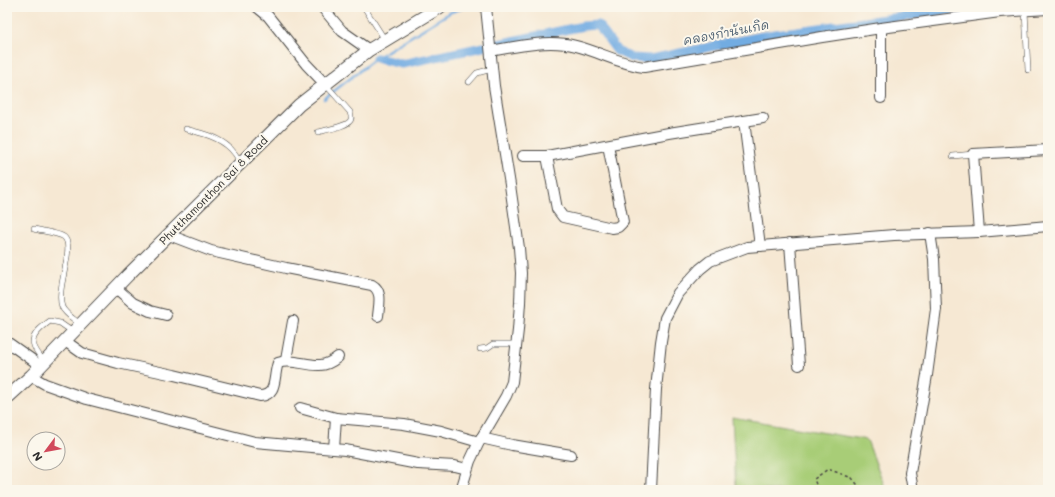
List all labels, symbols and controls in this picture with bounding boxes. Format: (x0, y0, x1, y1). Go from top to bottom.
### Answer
water label: คลองกำนันเกิด (682, 16, 770, 48)
street label: Phutthamonthon Sai 8 Road (155, 132, 271, 248)
north arrow (26, 431, 66, 471)
text: N (29, 449, 46, 464)

